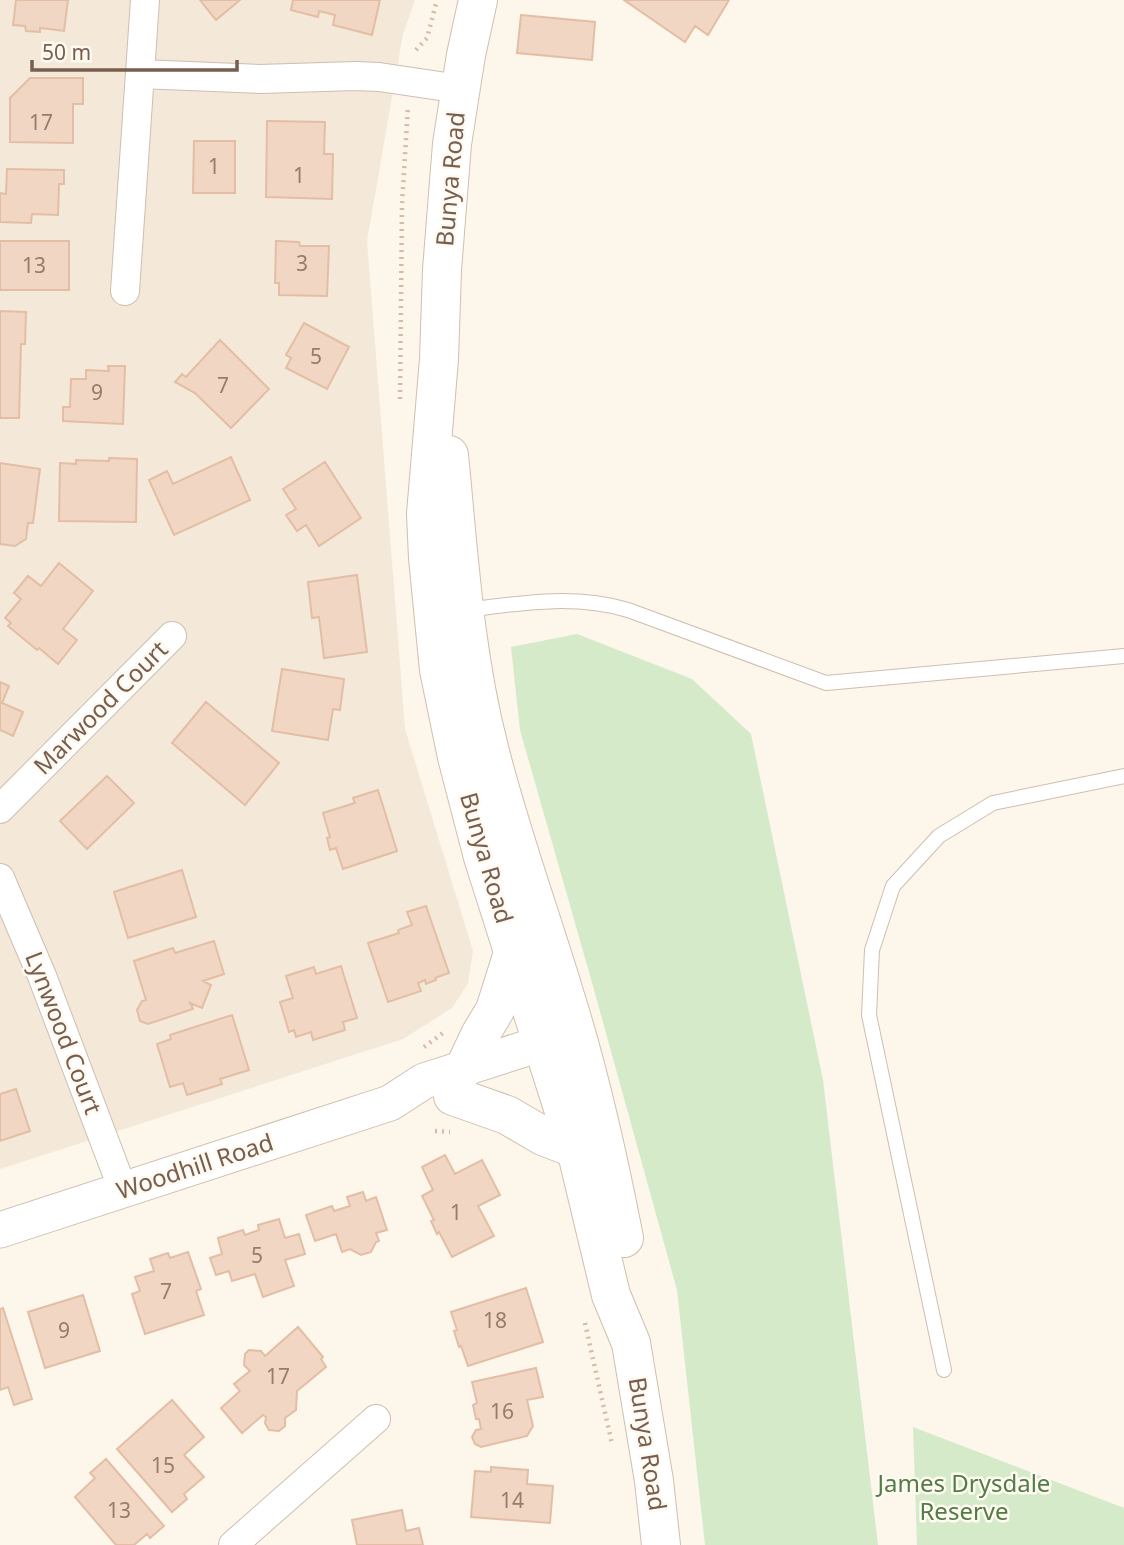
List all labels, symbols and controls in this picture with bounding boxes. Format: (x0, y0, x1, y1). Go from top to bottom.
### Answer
scale bar (32, 28, 236, 72)
text: 50 m (42, 38, 91, 66)
house number: 17 (29, 108, 53, 136)
street label: Bunya Road (427, 110, 472, 247)
house number: 1 (208, 152, 220, 180)
house number: 1 (293, 161, 305, 189)
house number: 3 (296, 249, 308, 277)
house number: 13 (22, 251, 46, 279)
house number: 5 (310, 342, 322, 370)
house number: 7 (217, 371, 229, 399)
house number: 9 (91, 378, 103, 406)
street label: Marwood Court (26, 632, 174, 781)
street label: Bunya Road (453, 788, 522, 927)
street label: Lynwood Court (18, 946, 111, 1119)
street label: Woodhill Road (112, 1125, 277, 1206)
house number: 1 (450, 1198, 462, 1226)
house number: 5 (251, 1241, 263, 1269)
house number: 7 (160, 1277, 172, 1305)
house number: 18 (483, 1306, 507, 1334)
house number: 9 (58, 1316, 70, 1344)
house number: 17 (266, 1362, 290, 1390)
street label: Bunya Road (622, 1375, 675, 1513)
house number: 16 (490, 1397, 514, 1425)
house number: 15 (151, 1451, 175, 1479)
park label: James Drysdale Reserve (876, 1466, 1050, 1527)
house number: 14 (500, 1486, 524, 1514)
house number: 13 (107, 1496, 131, 1524)

